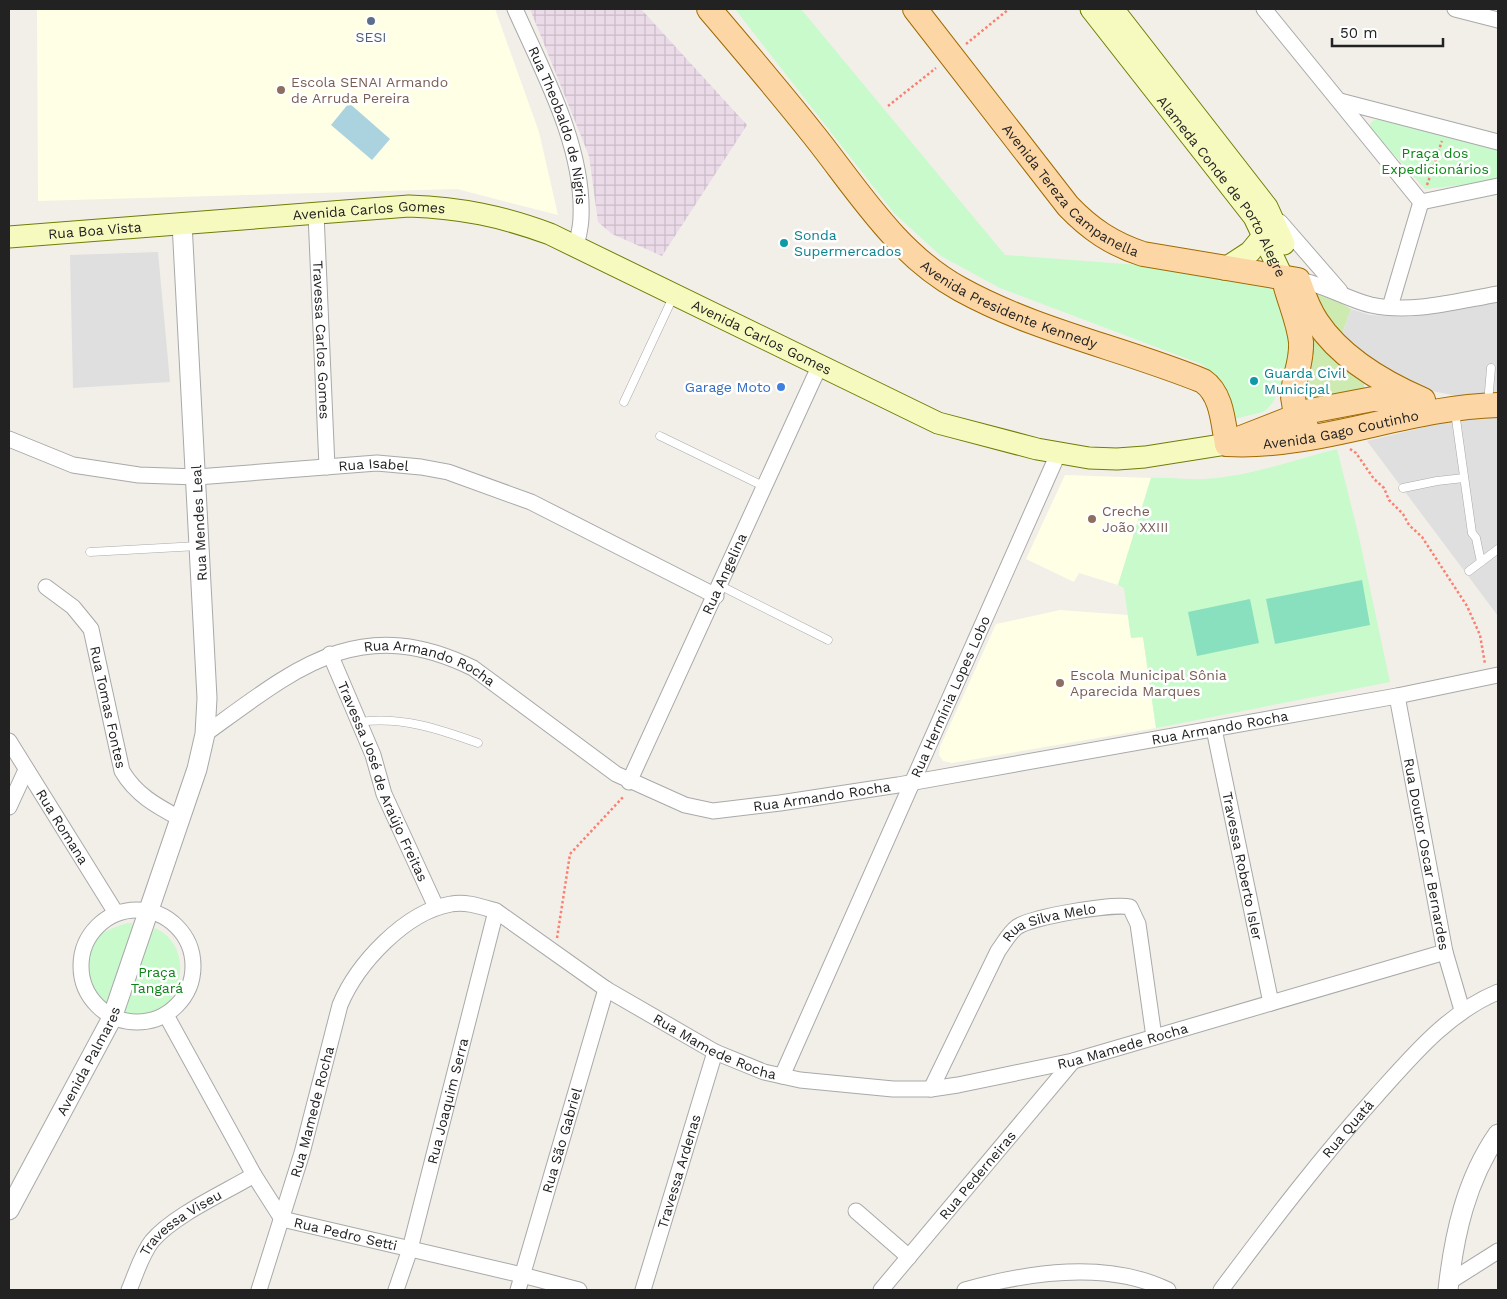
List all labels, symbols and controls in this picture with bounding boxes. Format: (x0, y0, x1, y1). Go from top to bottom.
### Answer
marker: SESI (365, 15, 377, 27)
scale bar (1332, 15, 1443, 47)
text: 50 m (1340, 24, 1377, 42)
place label: SESI (355, 29, 387, 45)
street label: Rua Theobaldo de Nigris (525, 44, 589, 205)
place label: Escola SENAI Armando de Arruda Pereira (291, 74, 448, 106)
marker: Escola SENAI Armando de Arruda Pereira (275, 84, 287, 96)
street label: Alameda Conde de Porto Alegre (1154, 92, 1289, 280)
street label: Avenida Tereza Campanella (999, 121, 1141, 260)
park label: Praça dos Expedicionários (1381, 145, 1489, 177)
street label: Avenida Carlos Gomes (292, 198, 446, 223)
street label: Rua Boa Vista (47, 219, 142, 242)
place label: Sonda Supermercados (794, 227, 901, 259)
marker: Sonda Supermercados (778, 237, 790, 249)
street label: Avenida Presidente Kennedy (917, 257, 1100, 352)
street label: Travessa Carlos Gomes (310, 260, 333, 420)
street label: Avenida Carlos Gomes (689, 296, 834, 378)
place label: Guarda Civil Municipal (1264, 365, 1347, 397)
marker: Guarda Civil Municipal (1248, 375, 1260, 387)
place label: Garage Moto (685, 379, 771, 395)
marker: Garage Moto (775, 381, 787, 393)
street label: Avenida Gago Coutinho (1262, 407, 1420, 452)
street label: Rua Isabel (338, 455, 410, 474)
street label: Rua Mendes Leal (188, 464, 210, 581)
place label: Creche João XXIII (1102, 503, 1168, 535)
marker: Creche João XXIII (1086, 513, 1098, 525)
street label: Rua Angelina (699, 531, 750, 617)
street label: Rua Hermínia Lopes Lobo (907, 613, 993, 780)
street label: Rua Armando Rocha (363, 637, 498, 690)
street label: Rua Tomas Fontes (87, 645, 129, 770)
place label: Escola Municipal Sônia Aparecida Marques (1070, 667, 1227, 699)
marker: Escola Municipal Sônia Aparecida Marques (1054, 677, 1066, 689)
street label: Travessa José de Araújo Freitas (335, 679, 431, 884)
street label: Rua Armando Rocha (1150, 708, 1289, 748)
street label: Rua Doutor Oscar Bernardes (1401, 757, 1452, 952)
street label: Rua Armando Rocha (752, 778, 892, 814)
street label: Rua Romana (33, 786, 92, 867)
street label: Travessa Roberto Isler (1219, 790, 1266, 942)
street label: Rua Silva Melo (999, 900, 1097, 945)
park label: Praça Tangará (131, 964, 183, 996)
street label: Avenida Palmares (53, 1005, 123, 1118)
street label: Rua Mamede Rocha (651, 1010, 778, 1082)
street label: Rua Mamede Rocha (1056, 1020, 1190, 1072)
street label: Rua Joaquim Serra (424, 1036, 471, 1166)
street label: Rua Mamede Rocha (287, 1044, 337, 1179)
street label: Rua São Gabriel (539, 1085, 585, 1195)
street label: Rua Quatá (1319, 1097, 1377, 1161)
street label: Travessa Ardenas (654, 1112, 704, 1230)
street label: Rua Pederneiras (936, 1128, 1019, 1223)
street label: Travessa Viseu (136, 1187, 224, 1259)
street label: Rua Pedro Setti (292, 1214, 399, 1254)

